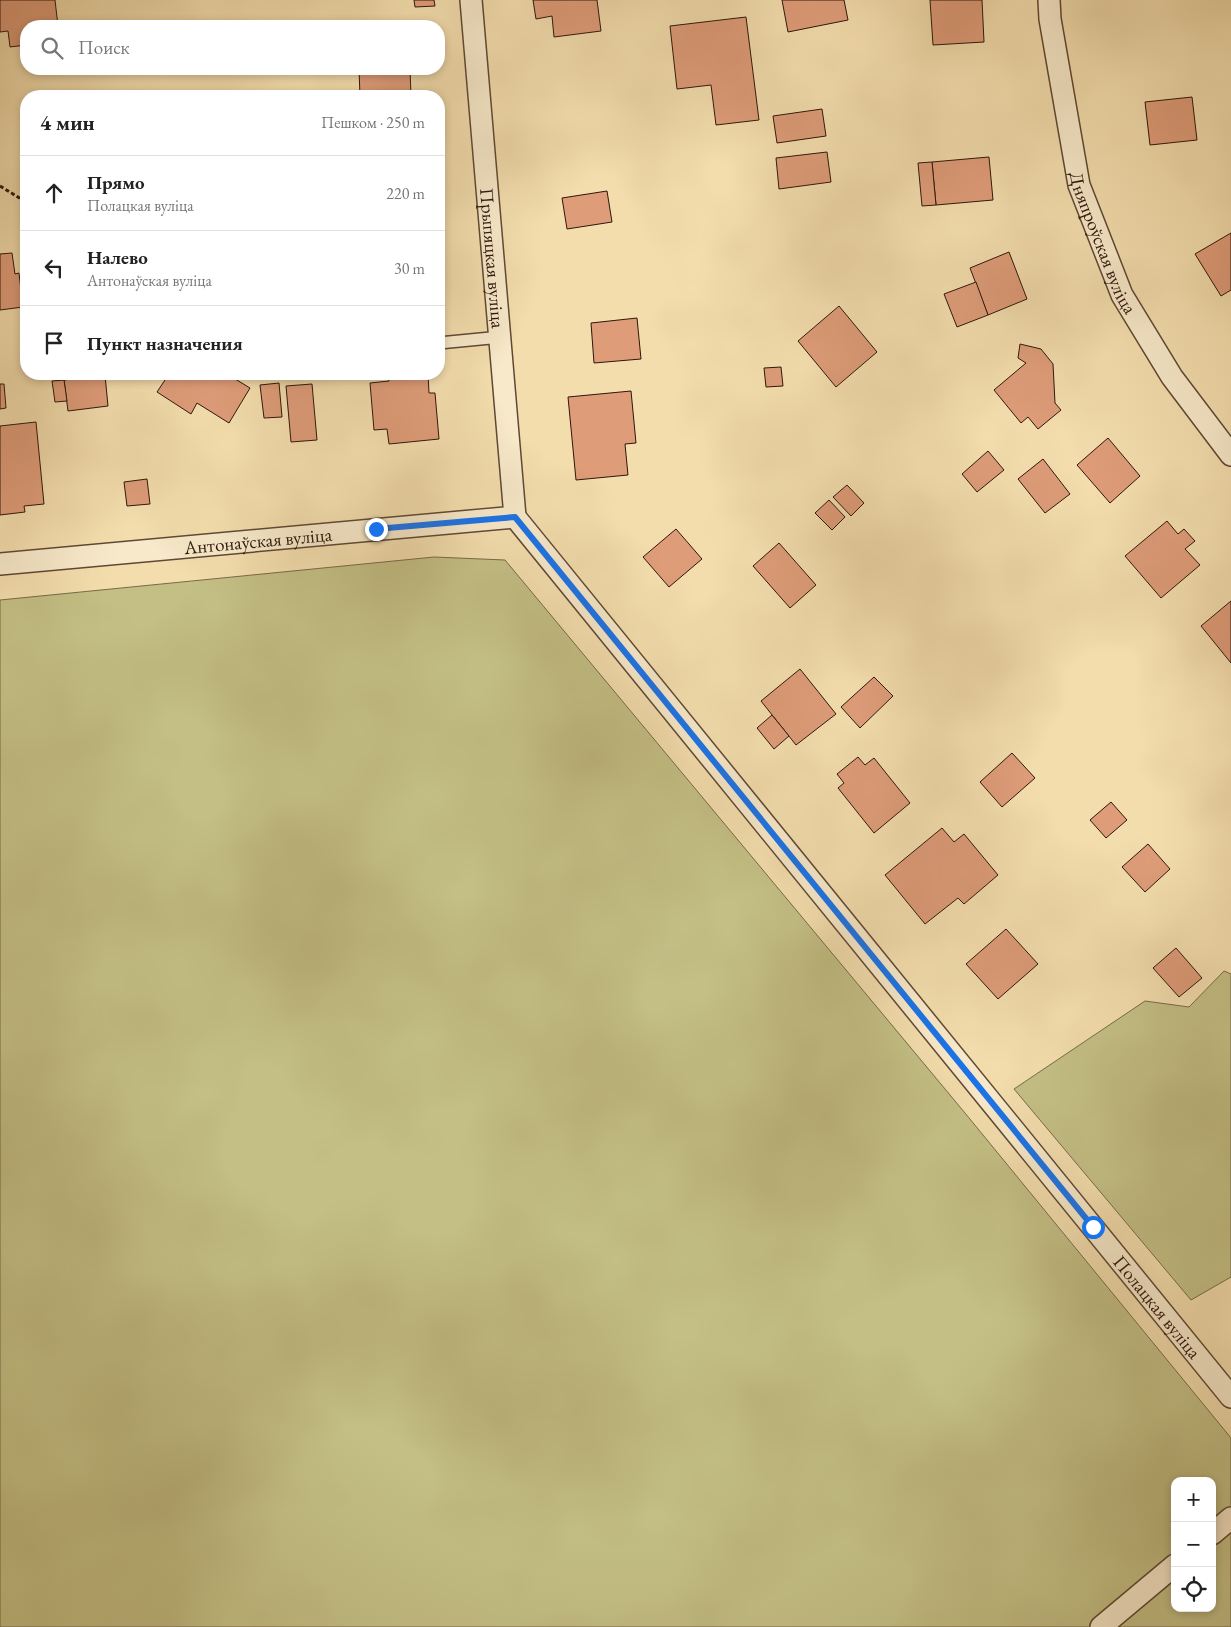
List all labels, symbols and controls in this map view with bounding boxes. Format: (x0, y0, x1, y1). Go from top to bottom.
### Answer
search box (20, 20, 445, 75)
icon: search (38, 34, 66, 62)
text: Поиск (78, 35, 130, 60)
text: 4 мин (40, 109, 95, 136)
text: Пешком · 250 m (321, 112, 425, 133)
text: Прямо (87, 170, 145, 195)
street label: Дняпроўская вуліца (1064, 170, 1143, 319)
icon: ahead (40, 179, 68, 207)
text: 220 m (386, 183, 425, 204)
street label: Прыпяцкая вуліца (475, 187, 511, 330)
text: Полацкая вуліца (87, 195, 194, 216)
text: Налево (87, 245, 148, 270)
icon: left (40, 254, 68, 282)
text: 30 m (394, 258, 425, 279)
text: Антонаўская вуліца (87, 270, 212, 291)
icon: arrive (40, 329, 68, 357)
text: Пункт назначения (87, 331, 243, 356)
route end (365, 518, 388, 541)
street label: Антонаўская вуліца (182, 521, 333, 560)
route start (1082, 1216, 1105, 1239)
street label: Полацкая вуліца (1108, 1250, 1207, 1364)
map controls (1171, 1477, 1216, 1612)
button: + (1171, 1477, 1216, 1522)
button: − (1171, 1522, 1216, 1567)
button: locate (1171, 1567, 1216, 1612)

